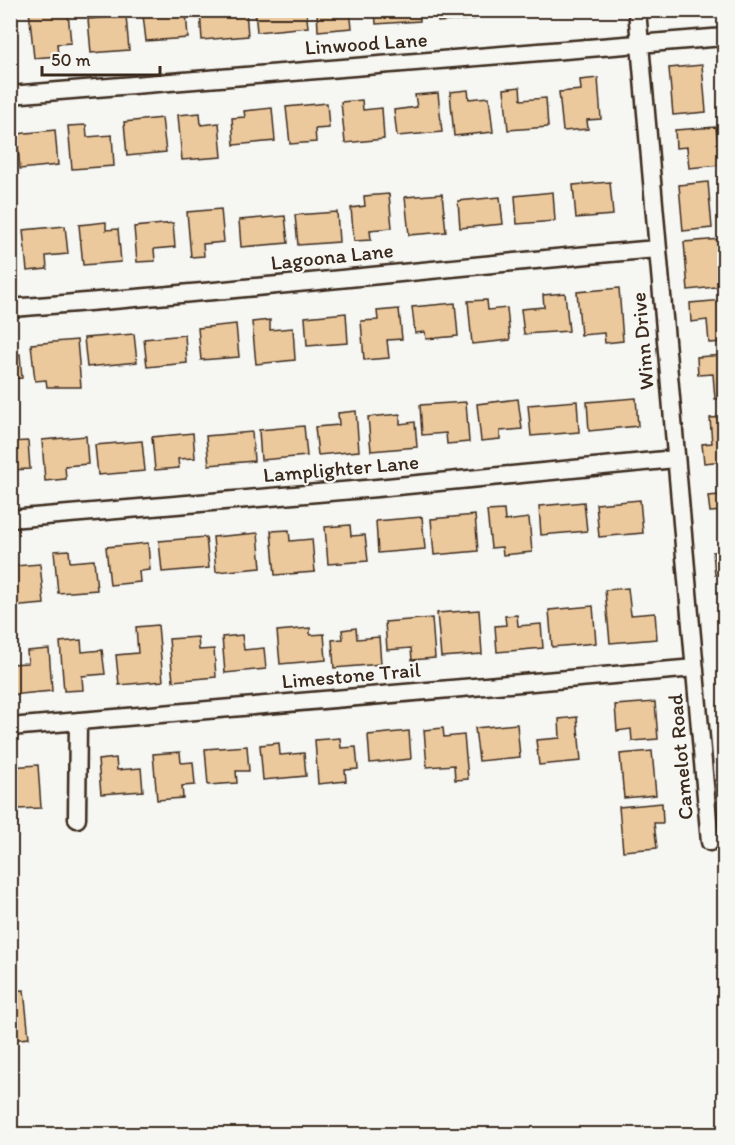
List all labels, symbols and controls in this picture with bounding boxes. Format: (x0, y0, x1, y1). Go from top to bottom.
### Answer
street label: Linwood Lane (304, 26, 428, 60)
scale bar (42, 39, 160, 77)
text: 50 m (51, 49, 91, 71)
street label: Lagoona Lane (269, 237, 395, 275)
street label: Winn Drive (625, 291, 659, 391)
street label: Lamplighter Lane (262, 449, 420, 487)
street label: Limestone Trail (280, 656, 422, 694)
street label: Camelot Road (662, 692, 698, 821)

